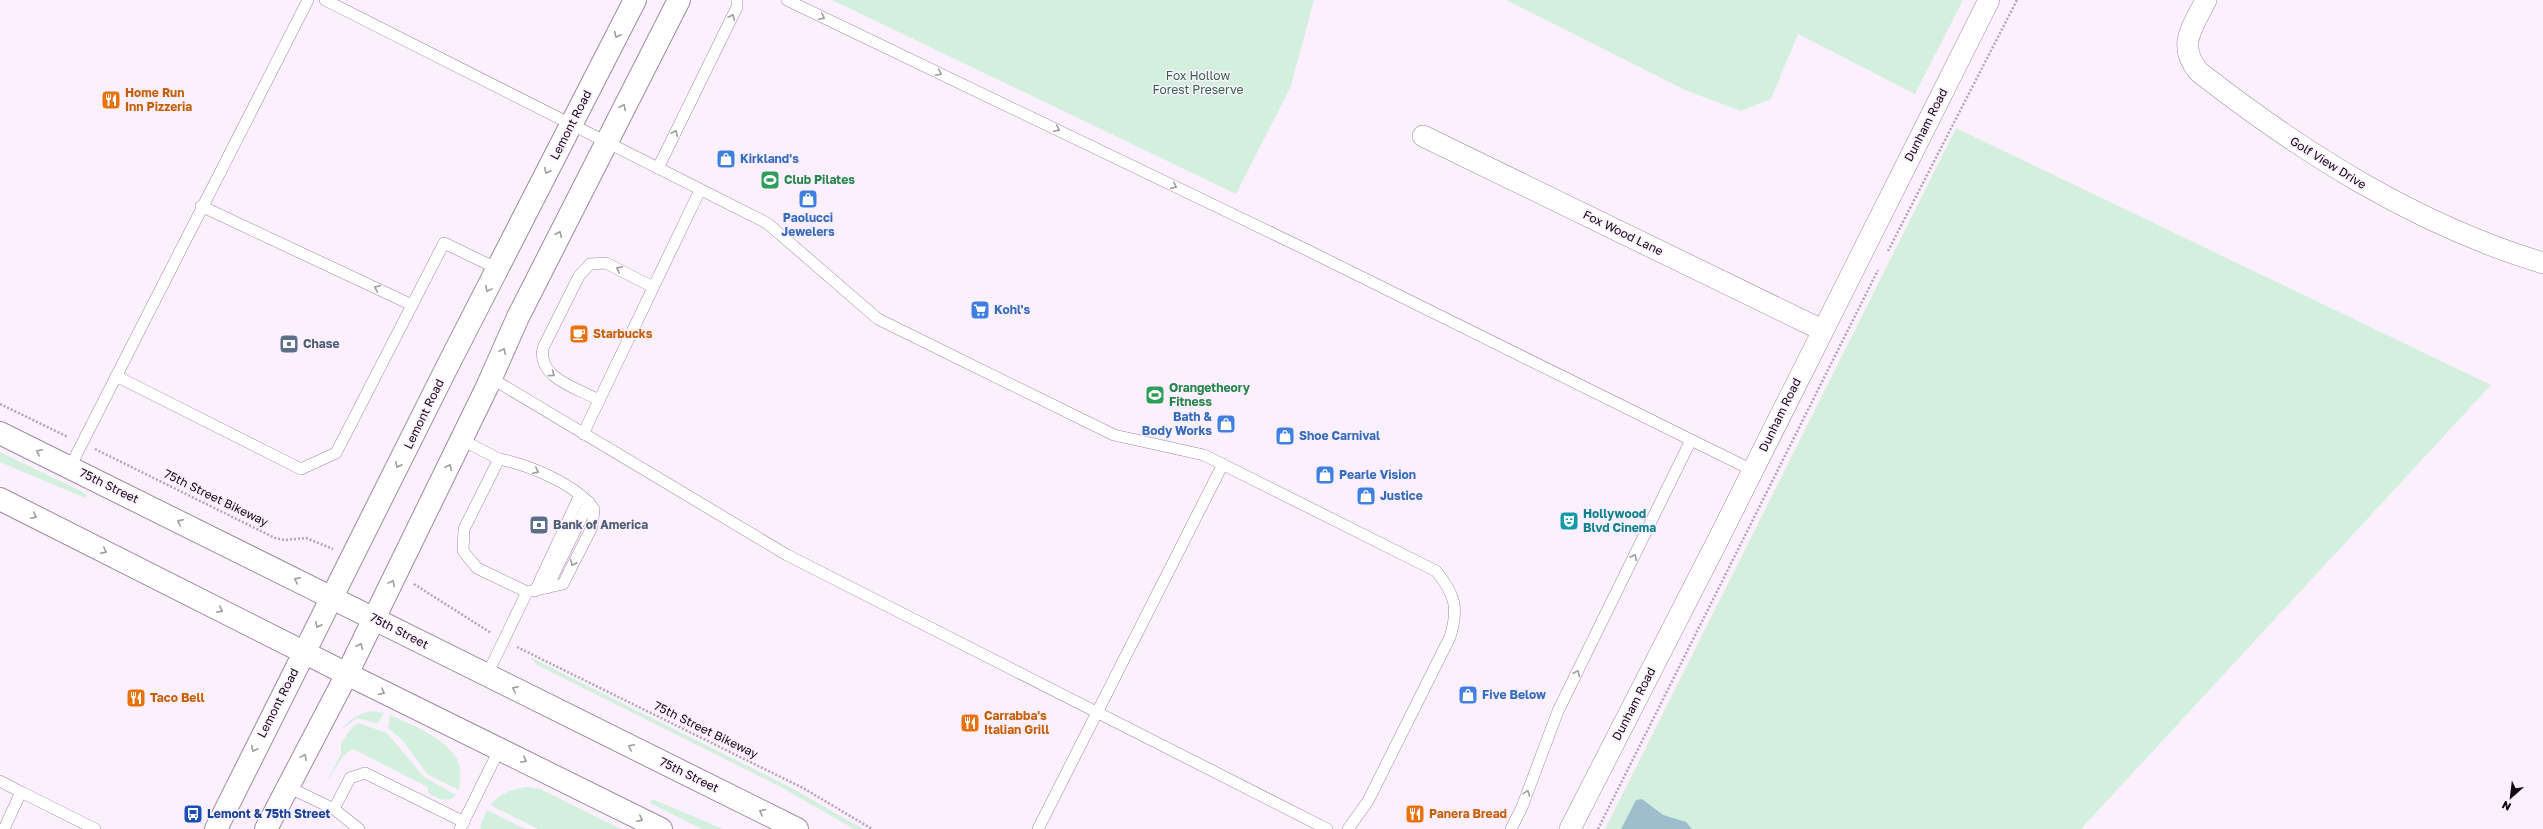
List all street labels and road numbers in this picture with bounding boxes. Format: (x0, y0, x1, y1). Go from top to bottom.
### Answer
street label: Dunham Road (1901, 86, 1950, 164)
street label: Lemont Road (547, 88, 594, 162)
street label: Golf View Drive (2287, 133, 2369, 192)
street label: Fox Wood Lane (1581, 207, 1666, 258)
street label: Dunham Road (1755, 375, 1804, 454)
street label: Lemont Road (400, 376, 447, 451)
street label: 75th Street (77, 465, 141, 506)
street label: 75th Street Bikeway (162, 466, 271, 529)
street label: 75th Street (367, 609, 431, 652)
street label: Dunham Road (1609, 665, 1658, 743)
street label: Lemont Road (254, 666, 301, 740)
street label: 75th Street Bikeway (652, 698, 761, 761)
street label: 75th Street (657, 754, 721, 795)

